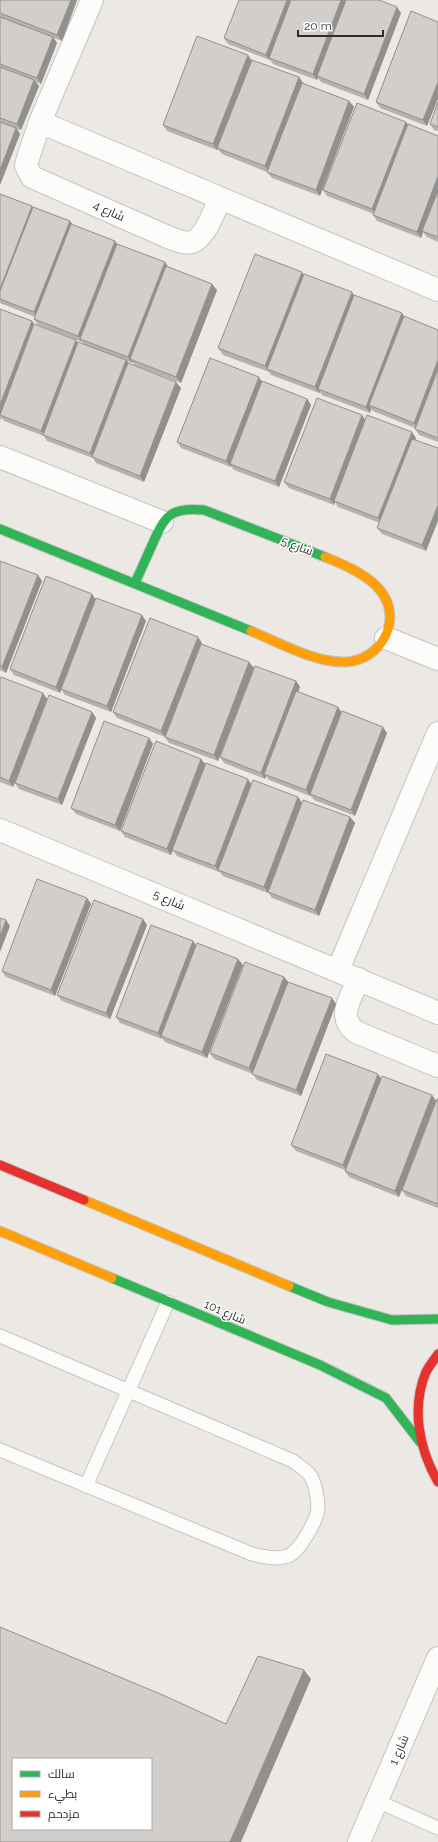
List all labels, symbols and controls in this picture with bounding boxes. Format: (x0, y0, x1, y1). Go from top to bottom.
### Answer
scale bar (298, 12, 383, 38)
text: 20 m (304, 19, 332, 33)
street label: شارع 4 (91, 198, 127, 225)
street label: شارع 5 (279, 534, 315, 559)
street label: شارع 5 (151, 887, 187, 914)
street label: شارع 101 (202, 1297, 248, 1328)
street label: شارع 1 (386, 1733, 413, 1768)
legend (12, 1758, 152, 1830)
text: سالك (48, 1767, 75, 1781)
text: بطيء (48, 1787, 77, 1804)
text: مزدحم (48, 1807, 80, 1822)

